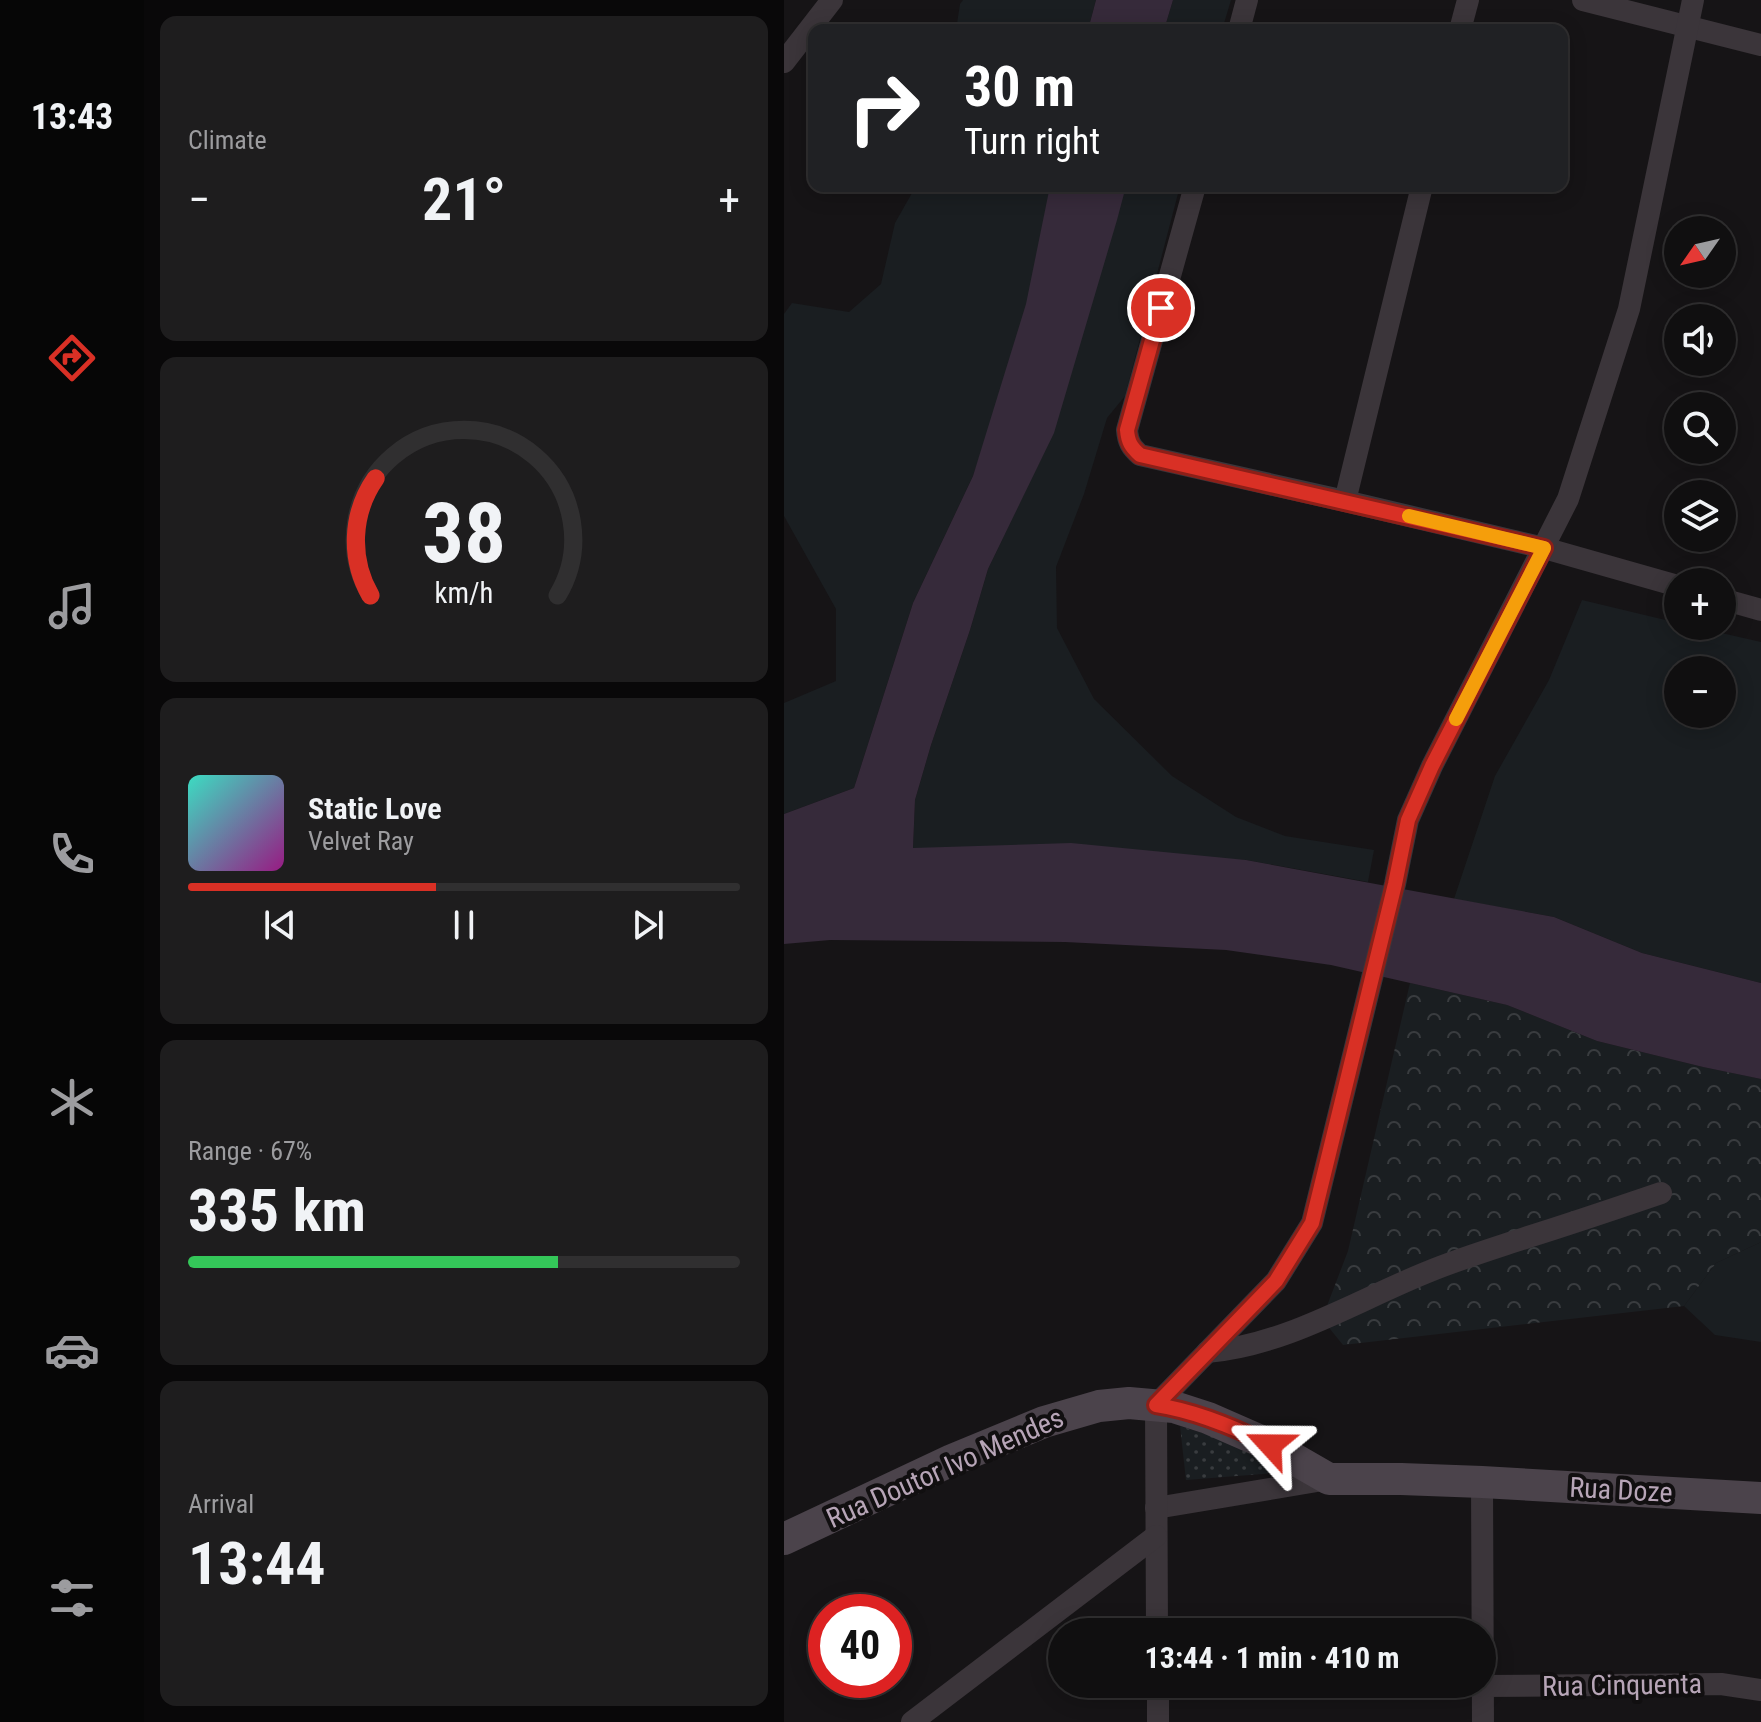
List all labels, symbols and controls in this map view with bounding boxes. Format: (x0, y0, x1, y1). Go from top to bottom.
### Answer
text: 30 m (964, 54, 1075, 120)
icon: right (832, 56, 936, 160)
text: 13:43 (31, 96, 113, 138)
text: Turn right (964, 121, 1100, 163)
text: Climate (188, 125, 267, 155)
text: 21° (422, 164, 506, 235)
text: − (188, 174, 210, 226)
text: + (718, 174, 740, 226)
north arrow (1664, 216, 1736, 288)
map controls (1664, 216, 1736, 728)
pin (1127, 274, 1195, 342)
icon: arrive (1139, 286, 1183, 330)
button: sound (1664, 304, 1736, 376)
icon: directions (44, 330, 100, 386)
button: search (1664, 392, 1736, 464)
button: layers (1664, 480, 1736, 552)
text: 38 (422, 484, 506, 581)
button: + (1664, 568, 1736, 640)
text: km/h (435, 576, 493, 610)
icon: music (44, 578, 100, 634)
button: − (1664, 656, 1736, 728)
text: Static Love (308, 791, 442, 826)
icon: phone (44, 826, 100, 882)
text: Velvet Ray (308, 826, 414, 856)
icon: previous (258, 903, 302, 947)
icon: pause (442, 903, 486, 947)
icon: next (626, 903, 670, 947)
icon: climate (44, 1074, 100, 1130)
text: Range · 67% (188, 1136, 312, 1166)
text: 335 km (188, 1175, 366, 1246)
icon: car (44, 1322, 100, 1378)
street label: Rua Doutor Ivo Mendes (821, 1401, 1069, 1535)
position arrow (1228, 1403, 1312, 1487)
street label: Rua Doze (1569, 1471, 1673, 1509)
text: Arrival (188, 1489, 254, 1519)
text: 13:44 (188, 1528, 326, 1599)
icon: filters (44, 1570, 100, 1626)
speed limit sign: 40 (808, 1594, 912, 1698)
text: 13:44 · 1 min · 410 m (1145, 1640, 1399, 1675)
street label: Rua Cinquenta (1542, 1667, 1702, 1703)

